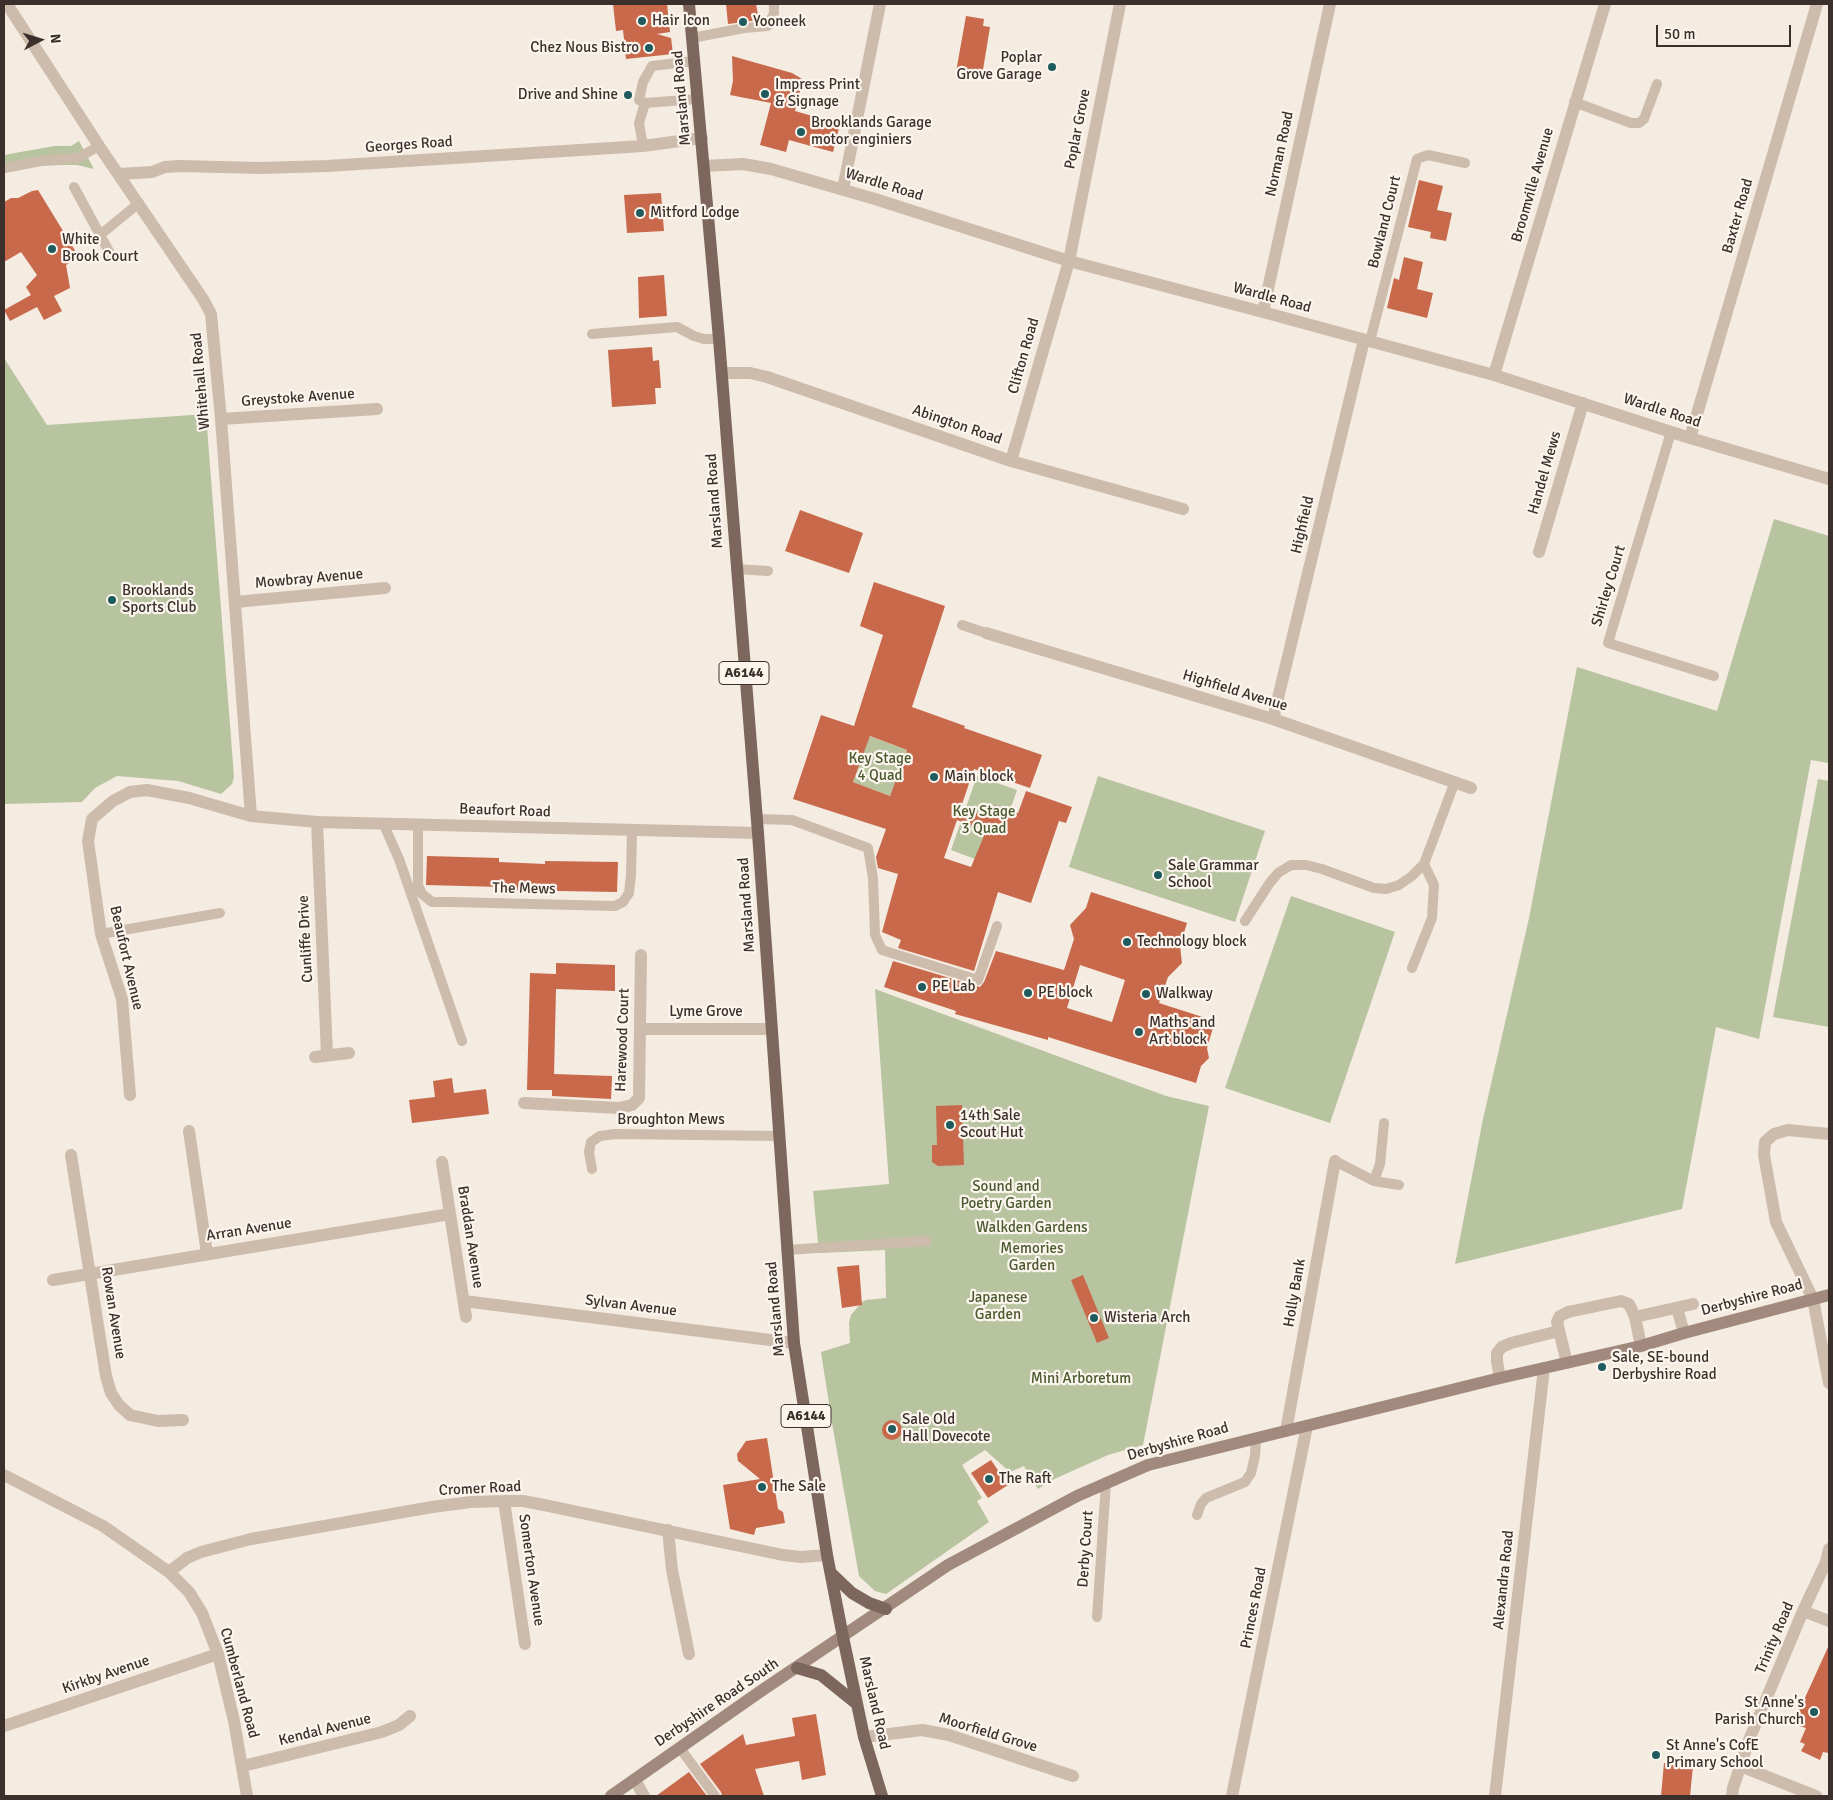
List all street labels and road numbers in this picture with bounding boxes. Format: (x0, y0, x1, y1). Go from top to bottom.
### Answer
street label: Marsland Road (669, 50, 695, 146)
street label: Poplar Grove (1061, 87, 1095, 171)
street label: Norman Road (1262, 110, 1298, 198)
street label: Broomville Avenue (1508, 126, 1558, 244)
street label: Georges Road (365, 133, 453, 157)
street label: Wardle Road (843, 165, 925, 205)
street label: Bowland Court (1365, 174, 1405, 270)
street label: Baxter Road (1719, 176, 1757, 256)
street label: Wardle Road (1231, 279, 1313, 317)
street label: Clifton Road (1005, 316, 1043, 396)
street label: Whitehall Road (188, 332, 214, 430)
street label: Greystoke Avenue (241, 385, 355, 411)
street label: Wardle Road (1621, 390, 1703, 432)
street label: Abington Road (910, 401, 1004, 449)
street label: Handel Mews (1525, 429, 1565, 517)
street label: Marsland Road (703, 453, 727, 549)
street label: Highfield (1288, 494, 1318, 556)
street label: Shirley Court (1588, 543, 1630, 629)
street label: Mowbray Avenue (254, 565, 364, 593)
road number: A6144 (719, 661, 769, 684)
street label: Highfield Avenue (1180, 666, 1290, 716)
street label: Beaufort Road (459, 800, 551, 822)
street label: Marsland Road (735, 857, 759, 953)
street label: The Mews (492, 879, 556, 899)
street label: Cunliffe Drive (295, 895, 317, 983)
street label: Beaufort Avenue (105, 904, 147, 1012)
street label: Harewood Court (612, 988, 634, 1092)
street label: Lyme Grove (669, 1003, 743, 1021)
street label: Broughton Mews (617, 1111, 725, 1129)
street label: Braddan Avenue (453, 1184, 487, 1290)
street label: Arran Avenue (205, 1214, 293, 1246)
street label: Holly Bank (1280, 1257, 1310, 1329)
street label: Marsland Road (763, 1261, 789, 1357)
street label: Rowan Avenue (97, 1266, 129, 1360)
street label: Derbyshire Road (1699, 1276, 1805, 1320)
street label: Sylvan Avenue (584, 1291, 678, 1321)
road number: A6144 (781, 1404, 831, 1428)
street label: Derbyshire Road (1125, 1419, 1231, 1465)
street label: Cromer Road (438, 1478, 522, 1500)
street label: Derby Court (1074, 1510, 1098, 1588)
street label: Somerton Avenue (514, 1513, 548, 1627)
street label: Alexandra Road (1490, 1529, 1518, 1631)
street label: Princes Road (1237, 1566, 1271, 1650)
street label: Trinity Road (1752, 1599, 1798, 1677)
street label: Cumberland Road (216, 1626, 262, 1740)
street label: Kirkby Avenue (60, 1652, 152, 1698)
street label: Derbyshire Road South (652, 1655, 782, 1751)
street label: Marsland Road (855, 1655, 893, 1751)
street label: Moorfield Grove (937, 1709, 1039, 1757)
street label: Kendal Avenue (277, 1710, 373, 1750)

